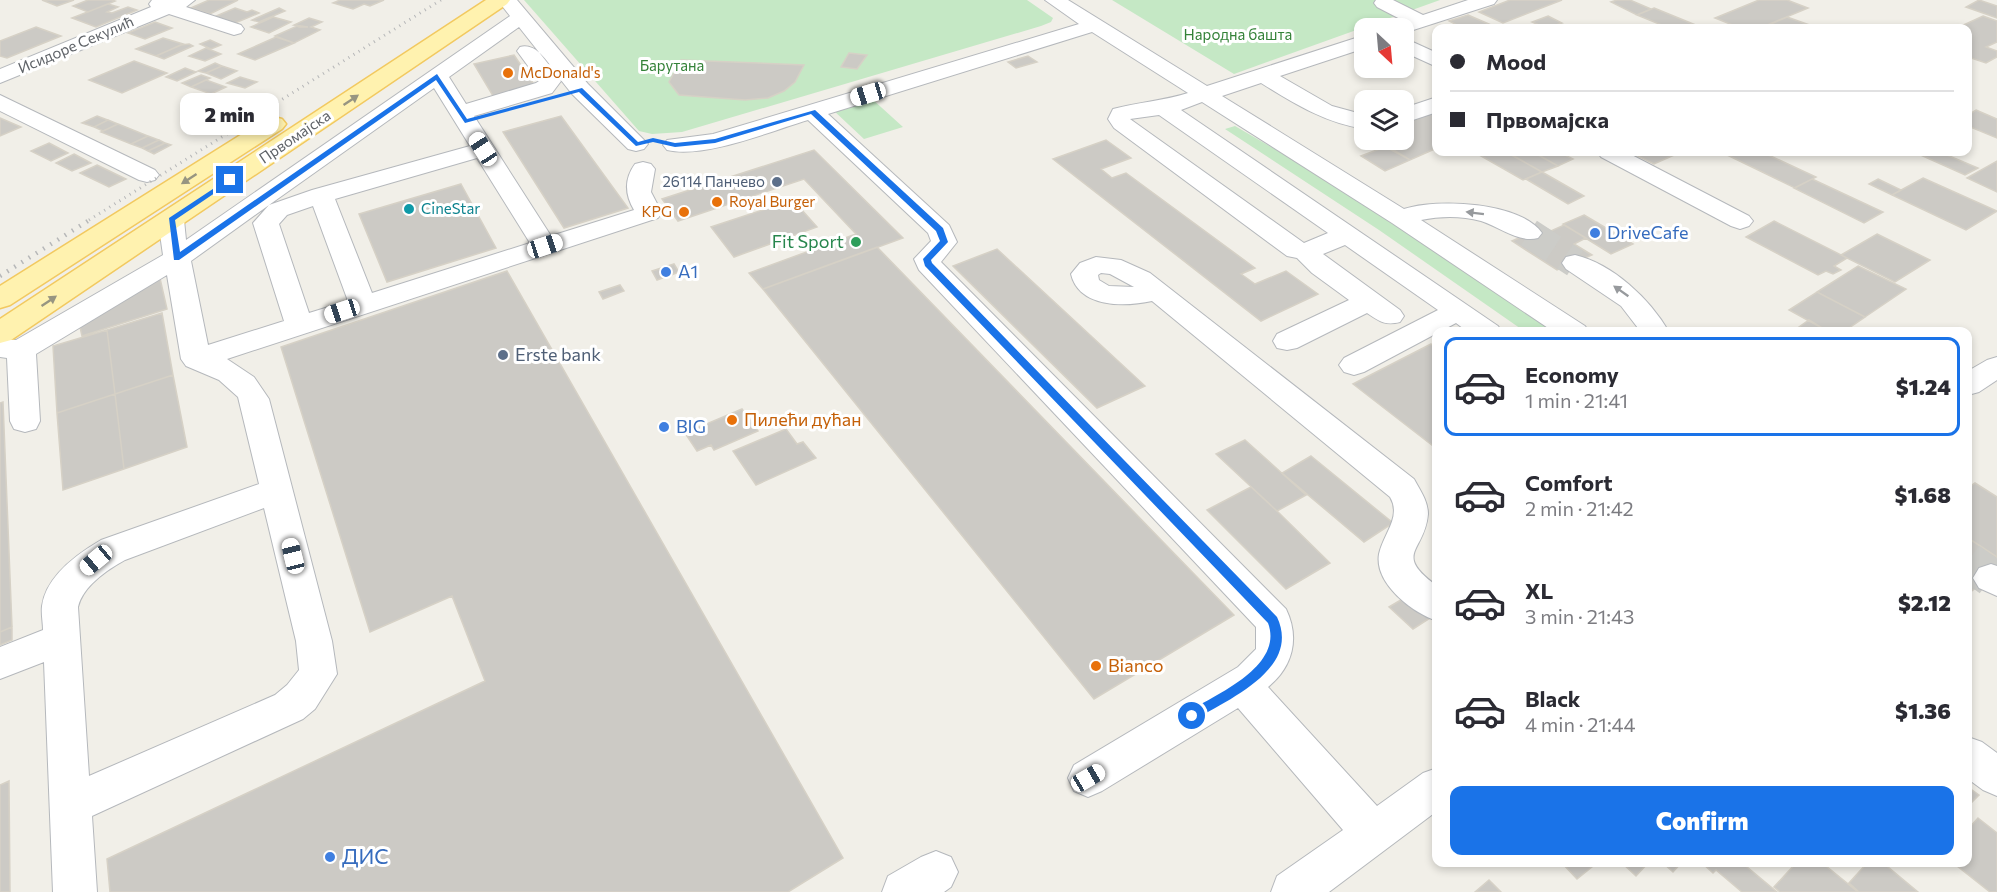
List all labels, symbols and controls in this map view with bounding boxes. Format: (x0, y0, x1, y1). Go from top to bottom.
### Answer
street label: Исидоре Секулић (15, 12, 136, 77)
north arrow (1354, 18, 1414, 78)
map controls (1354, 18, 1414, 150)
park label: Народна башта (1184, 25, 1292, 43)
text: Mood (1486, 48, 1546, 75)
park label: Барутана (640, 56, 704, 74)
place label: McDonald's (520, 63, 601, 81)
marker: McDonald's (501, 66, 515, 80)
car (848, 80, 888, 108)
button: layers (1354, 90, 1414, 150)
callout: 2 min (180, 93, 280, 135)
one-way arrow (343, 95, 359, 106)
text: 2 min (204, 102, 255, 126)
street label: Првомајска (255, 106, 334, 167)
text: Првомајска (1486, 106, 1609, 133)
car (466, 129, 500, 169)
route end (216, 166, 243, 193)
place label: 26114 Панчево (663, 172, 765, 190)
one-way arrow (181, 173, 197, 184)
marker: 26114 Панчево (770, 175, 784, 189)
place label: Royal Burger (729, 192, 815, 210)
marker: Royal Burger (710, 195, 724, 209)
place label: CineStar (421, 199, 480, 217)
marker: CineStar (402, 202, 416, 216)
place label: KPG (642, 202, 672, 220)
marker: KPG (677, 205, 691, 219)
one-way arrow (1466, 208, 1485, 217)
place label: DriveCafe (1607, 221, 1688, 243)
marker: DriveCafe (1588, 226, 1602, 240)
place label: Fit Sport (772, 230, 844, 252)
car (525, 232, 565, 260)
marker: Fit Sport (849, 235, 863, 249)
place label: A1 (678, 260, 698, 282)
marker: A1 (659, 265, 673, 279)
one-way arrow (1613, 285, 1629, 297)
one-way arrow (41, 296, 57, 307)
car (322, 297, 362, 325)
place label: Erste bank (515, 343, 601, 365)
marker: Erste bank (496, 348, 510, 362)
icon: car (1453, 360, 1507, 414)
text: Economy (1525, 361, 1619, 388)
text: $1.24 (1896, 373, 1951, 400)
text: 1 min · 21:41 (1525, 388, 1628, 412)
place label: Пилећи дућан (744, 408, 861, 430)
marker: Пилећи дућан (725, 413, 739, 427)
place label: BIG (676, 415, 706, 437)
marker: BIG (657, 420, 671, 434)
icon: car (1453, 468, 1507, 522)
text: Comfort (1525, 469, 1613, 496)
text: $1.68 (1895, 481, 1951, 508)
text: 2 min · 21:42 (1525, 496, 1634, 520)
car (280, 536, 306, 576)
car (76, 542, 116, 578)
icon: car (1453, 576, 1507, 630)
text: XL (1525, 577, 1553, 604)
text: $2.12 (1898, 589, 1951, 616)
text: 3 min · 21:43 (1525, 604, 1634, 628)
place label: Bianco (1108, 654, 1164, 676)
marker: Bianco (1089, 659, 1103, 673)
icon: car (1453, 684, 1507, 738)
text: Black (1525, 685, 1580, 712)
text: $1.36 (1895, 697, 1951, 724)
route start (1178, 702, 1205, 729)
text: 4 min · 21:44 (1525, 712, 1636, 736)
car (1068, 761, 1108, 795)
button: Confirm (1450, 786, 1954, 855)
place label: ДИС (342, 843, 389, 868)
marker: ДИС (323, 850, 337, 864)

